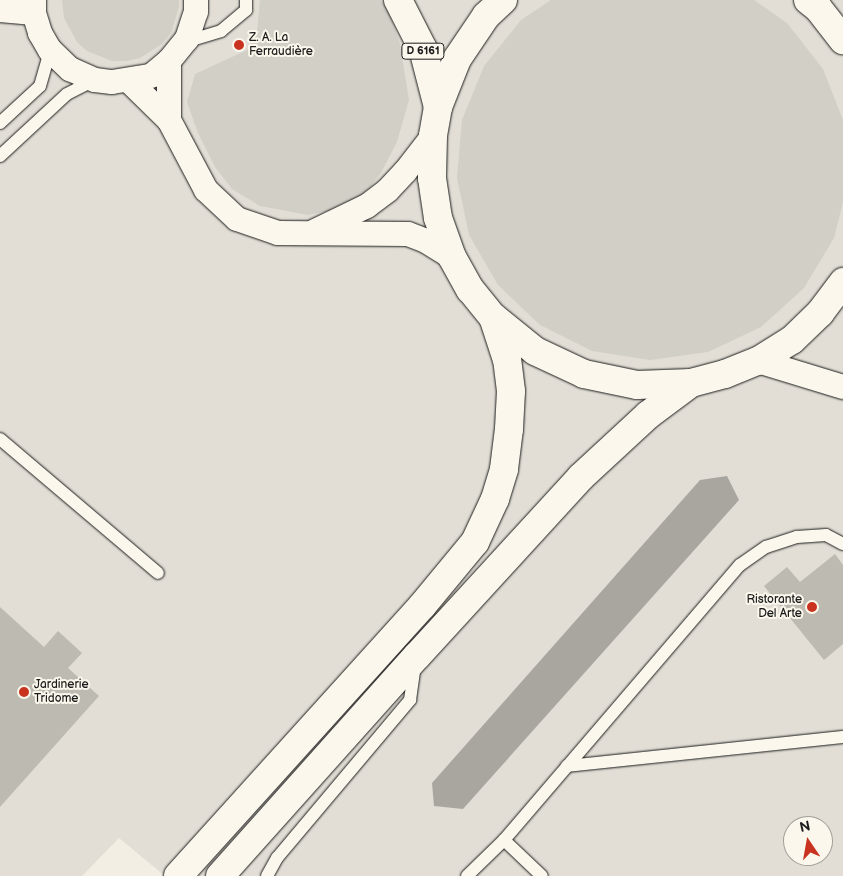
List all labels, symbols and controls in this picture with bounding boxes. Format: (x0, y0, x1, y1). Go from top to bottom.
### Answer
place label: Z. A. La Ferraudière (249, 31, 313, 59)
marker: Z. A. La Ferraudière (233, 39, 245, 51)
road number: D 6161 (400, 42, 446, 59)
place label: Ristorante Del Arte (746, 593, 802, 621)
marker: Ristorante Del Arte (806, 601, 818, 613)
place label: Jardinerie Tridome (34, 678, 89, 706)
marker: Jardinerie Tridome (18, 686, 30, 698)
north arrow (783, 816, 833, 866)
text: N (798, 817, 812, 836)

